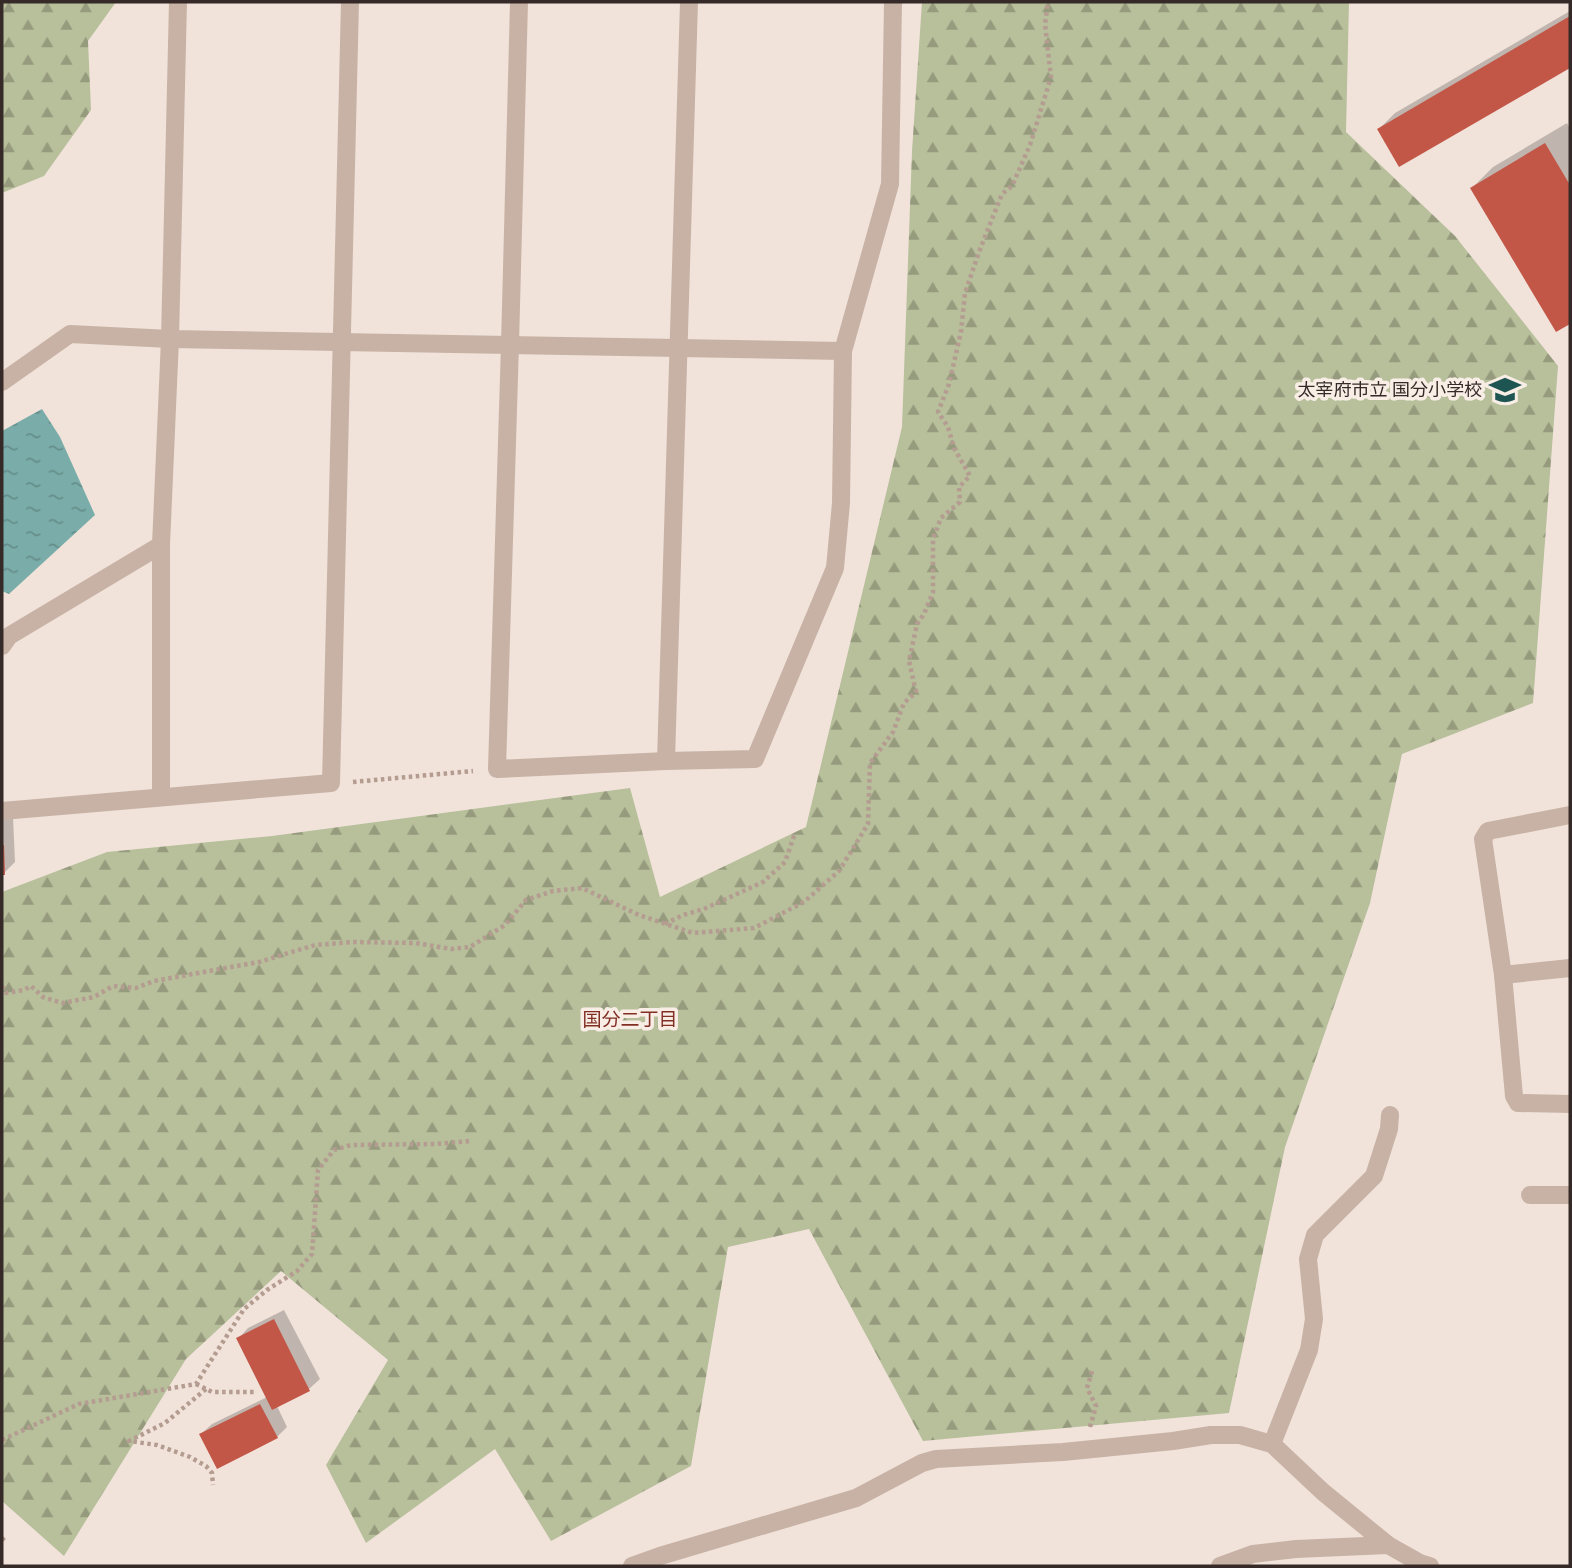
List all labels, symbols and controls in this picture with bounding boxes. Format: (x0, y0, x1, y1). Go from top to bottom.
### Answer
school or university icon: 太宰府市立 国分小学校 (1488, 373, 1522, 407)
place label: 太宰府市立 国分小学校 (1298, 379, 1482, 401)
district label: 国分二丁目 (582, 1008, 678, 1031)

